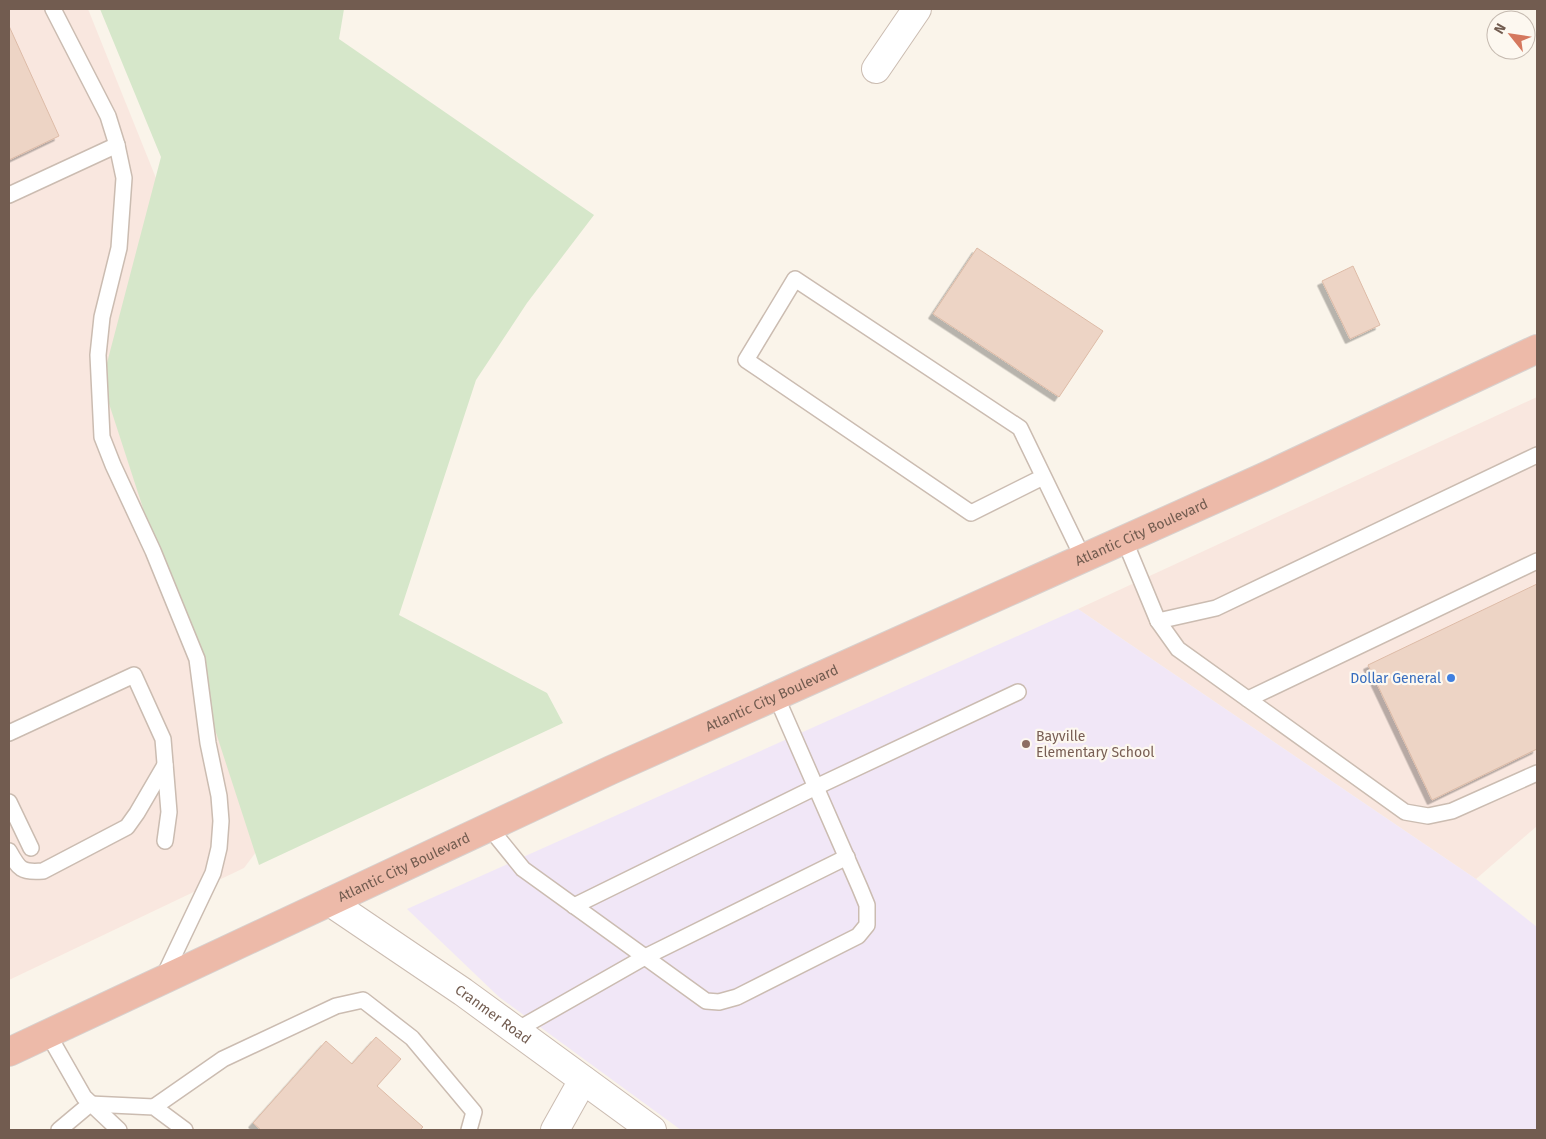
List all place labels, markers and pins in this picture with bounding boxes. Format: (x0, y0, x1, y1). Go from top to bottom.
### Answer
place label: Dollar General (1350, 670, 1441, 687)
marker: Dollar General (1445, 672, 1457, 684)
place label: Bayville Elementary School (1036, 728, 1154, 761)
marker: Bayville Elementary School (1020, 738, 1032, 750)

